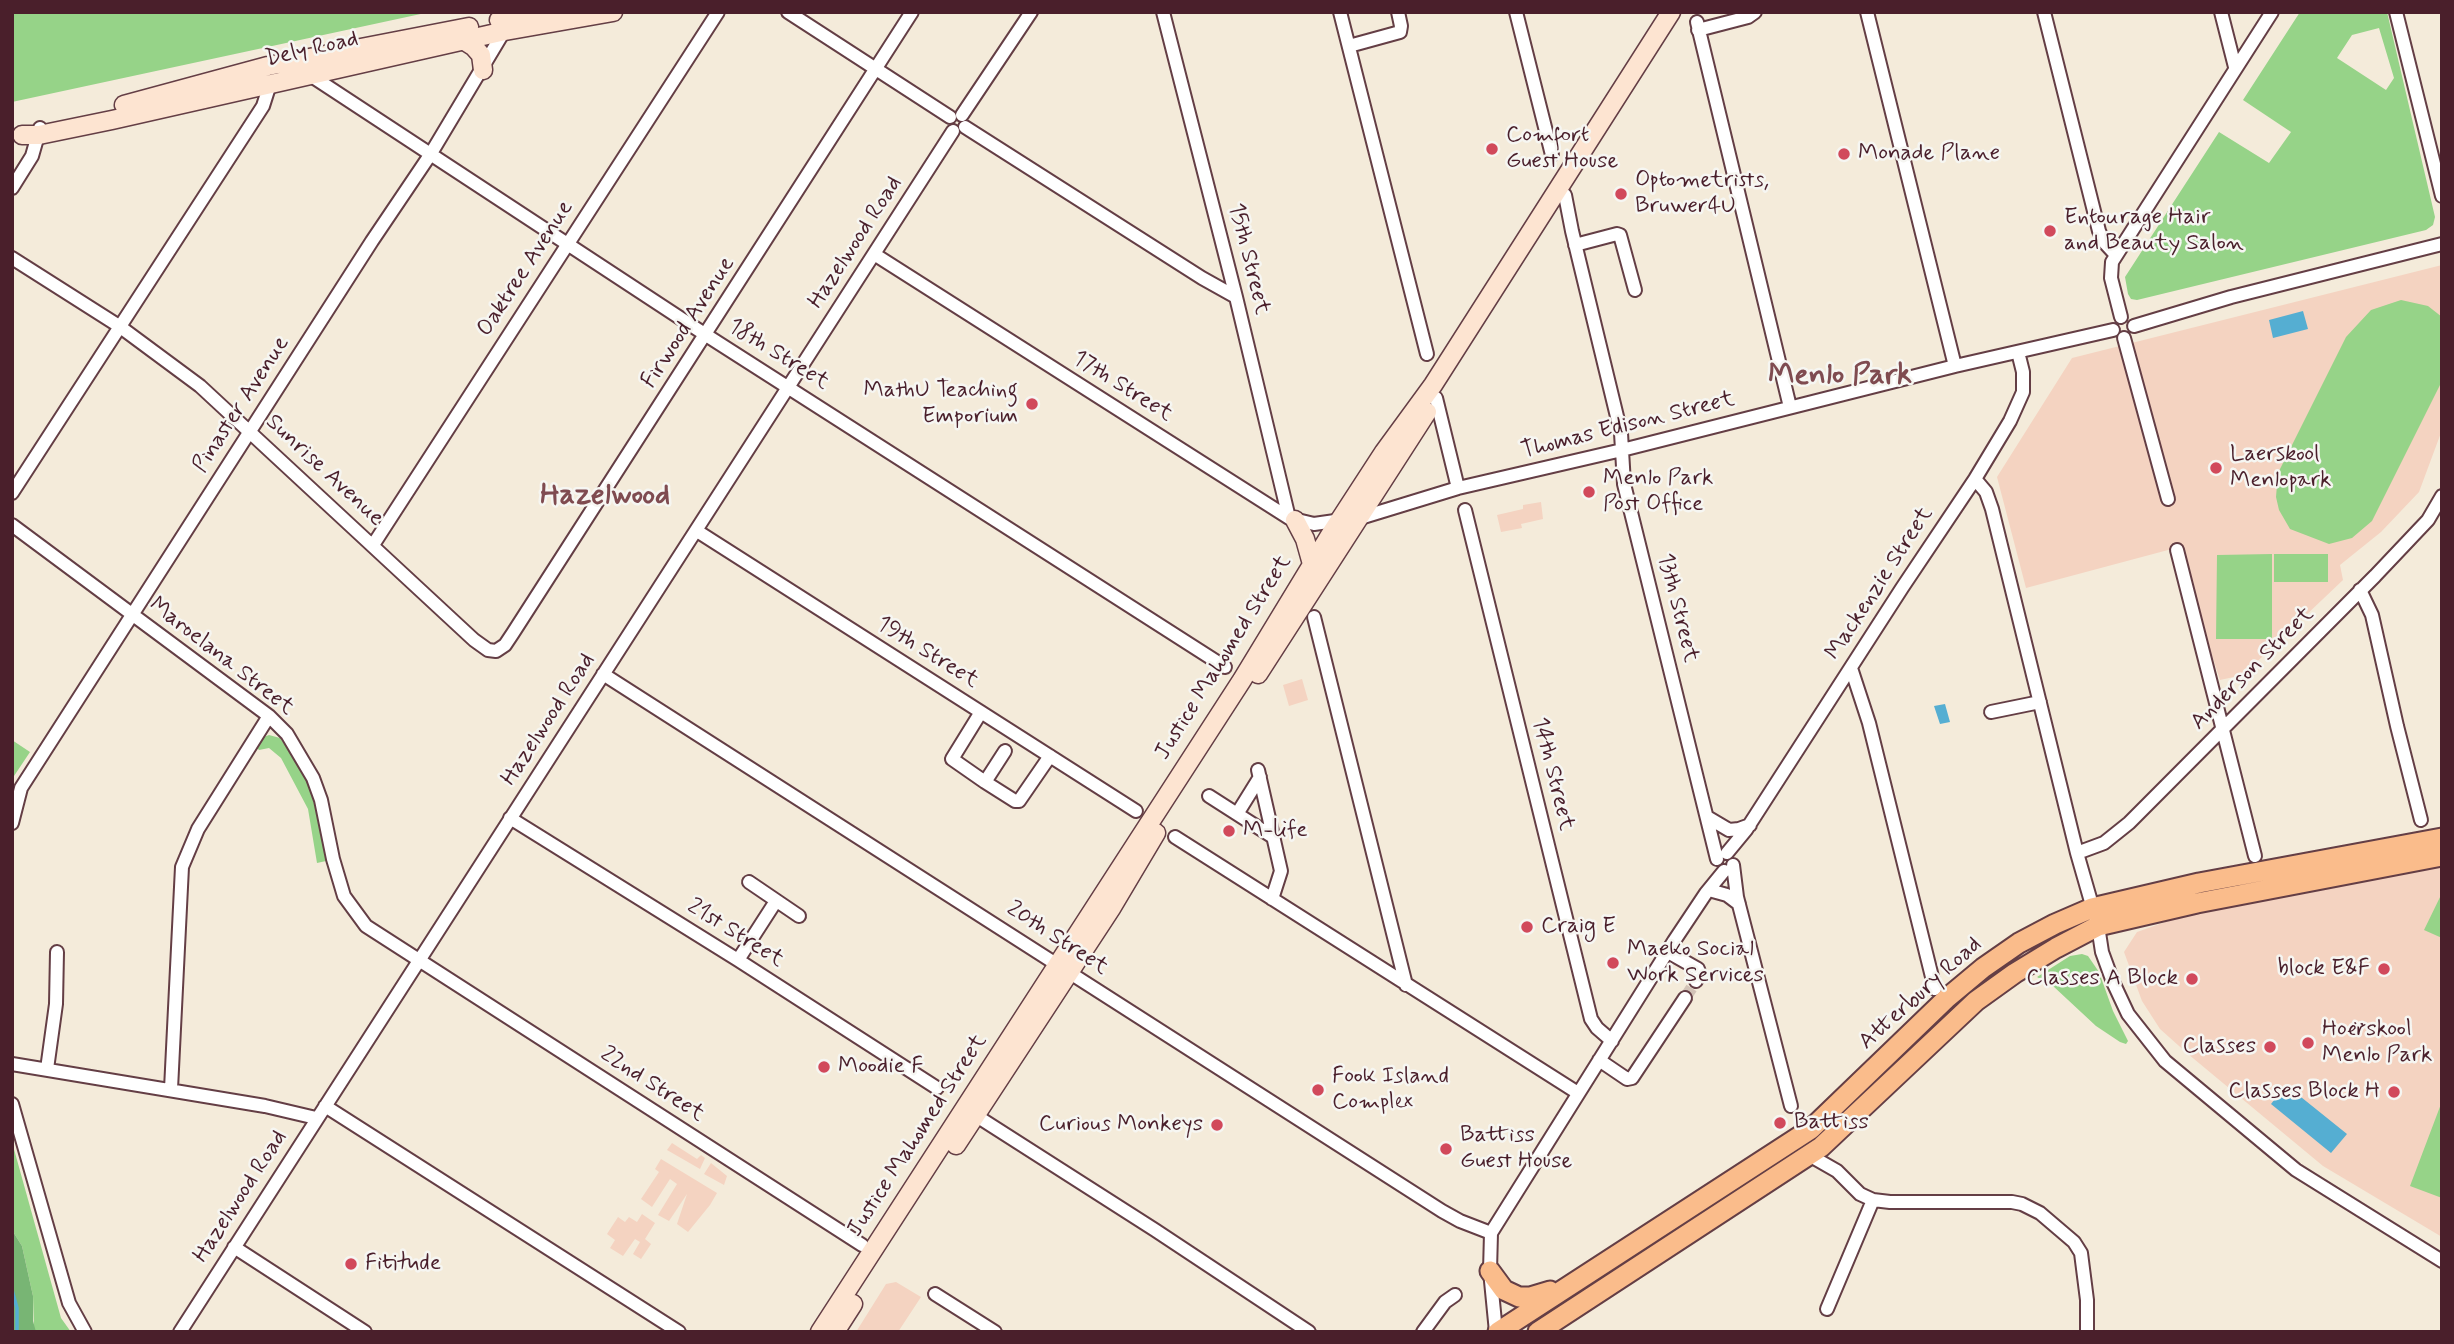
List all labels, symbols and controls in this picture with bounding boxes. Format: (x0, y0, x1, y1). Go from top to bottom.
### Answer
street label: Dely Road (263, 26, 361, 74)
place label: Comfort Guest House (1506, 122, 1618, 176)
place label: Monade Plane (1858, 140, 2000, 168)
marker: Comfort Guest House (1484, 141, 1500, 157)
marker: Monade Plane (1836, 146, 1852, 162)
place label: Optometrists, Bruwer4U (1635, 167, 1769, 221)
street label: Hazelwood Road (803, 172, 909, 314)
marker: Optometrists, Bruwer4U (1613, 186, 1629, 202)
street label: Oaktree Avenue (472, 196, 580, 342)
street label: 15th Street (1221, 200, 1275, 318)
place label: Entourage Hair and Beauty Salon (2064, 204, 2244, 258)
marker: Entourage Hair and Beauty Salon (2042, 223, 2058, 239)
street label: Firwood Avenue (636, 252, 742, 394)
street label: 18th Street (722, 313, 834, 397)
street label: Pinaster Avenue (188, 332, 296, 478)
street label: 17th Street (1067, 345, 1177, 429)
district label: Menlo Park (1768, 359, 1912, 395)
place label: MathU Teaching Emporium (864, 377, 1018, 431)
street label: Thomas Edison Street (1519, 386, 1737, 466)
marker: MathU Teaching Emporium (1024, 396, 1040, 412)
street label: Sunrise Avenue (259, 409, 389, 533)
place label: Laerskool Menlopark (2230, 441, 2331, 495)
marker: Laerskool Menlopark (2208, 460, 2224, 476)
place label: Menlo Park Post Office (1603, 465, 1713, 519)
district label: Hazelwood (540, 479, 670, 515)
marker: Menlo Park Post Office (1581, 484, 1597, 500)
street label: Mackenzie Street (1820, 502, 1940, 666)
street label: Justice Mahomed Street (1150, 551, 1298, 765)
street label: 13th Street (1650, 551, 1704, 665)
street label: Maroelana Street (143, 592, 299, 722)
street label: Anderson Street (2185, 601, 2321, 737)
street label: 19th Street (871, 611, 983, 695)
street label: Hazelwood Road (496, 649, 602, 791)
street label: 14th Street (1525, 715, 1579, 833)
place label: M-life (1243, 817, 1308, 845)
marker: M-life (1221, 823, 1237, 839)
street label: 21st Street (681, 893, 789, 975)
street label: 20th Street (1001, 896, 1113, 982)
place label: Craig E (1541, 913, 1616, 941)
marker: Craig E (1519, 919, 1535, 935)
street label: Atterbury Road (1854, 932, 1988, 1056)
place label: Maeko Social Work Services (1627, 936, 1764, 990)
marker: Maeko Social Work Services (1605, 955, 1621, 971)
place label: block E&F (2278, 955, 2370, 983)
marker: block E&F (2376, 961, 2392, 977)
place label: Classes A Block (2026, 965, 2178, 993)
marker: Classes A Block (2184, 971, 2200, 987)
place label: Hoërskool Menlo Park (2322, 1016, 2432, 1070)
street label: Justice Mahomed Street (842, 1029, 994, 1243)
place label: Classes (2182, 1033, 2256, 1061)
marker: Hoërskool Menlo Park (2300, 1035, 2316, 1051)
marker: Classes (2262, 1039, 2278, 1055)
street label: 22nd Street (595, 1041, 709, 1129)
place label: Moodie F (838, 1053, 923, 1081)
marker: Moodie F (816, 1059, 832, 1075)
place label: Fook Island Complex (1332, 1063, 1449, 1117)
place label: Classes Block H (2228, 1078, 2380, 1106)
marker: Fook Island Complex (1310, 1082, 1326, 1098)
marker: Classes Block H (2386, 1084, 2402, 1100)
place label: Battiss (1794, 1109, 1869, 1137)
place label: Curious Monkeys (1039, 1111, 1203, 1139)
marker: Battiss (1772, 1115, 1788, 1131)
marker: Curious Monkeys (1209, 1117, 1225, 1133)
place label: Battiss Guest House (1460, 1122, 1572, 1176)
street label: Hazelwood Road (188, 1126, 294, 1268)
marker: Battiss Guest House (1438, 1141, 1454, 1157)
place label: Fititude (365, 1250, 441, 1278)
marker: Fititude (343, 1256, 359, 1272)

